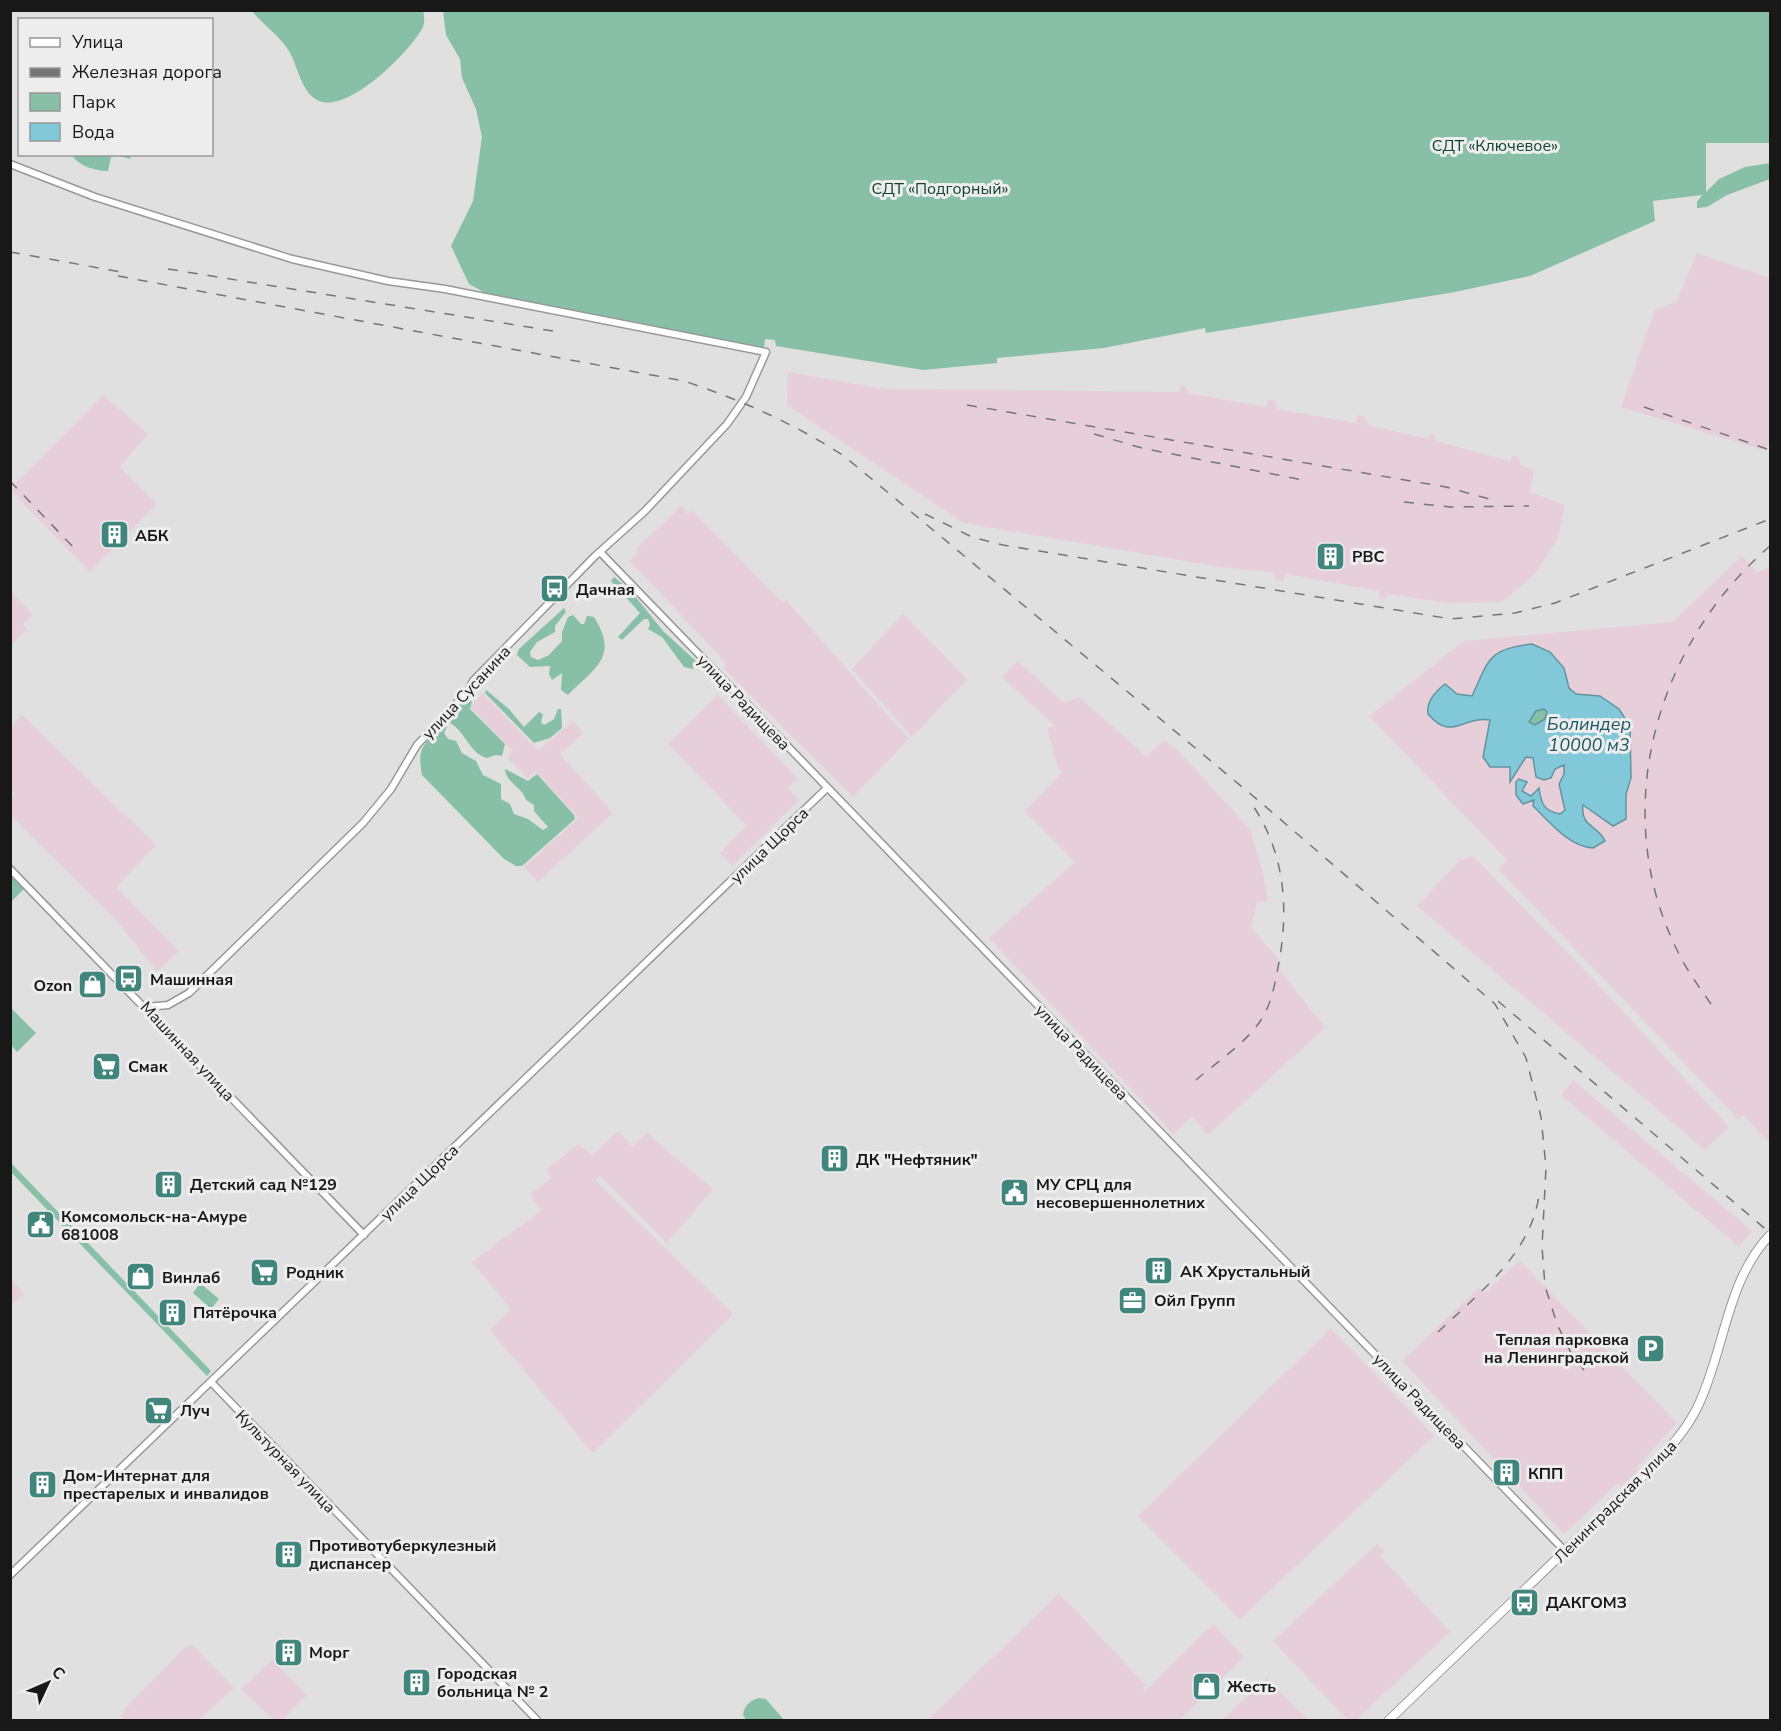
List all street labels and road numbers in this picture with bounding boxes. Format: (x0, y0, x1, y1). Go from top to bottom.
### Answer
street label: улица Сусанина (418, 641, 516, 744)
street label: улица Радищева (692, 650, 795, 755)
street label: улица Щорса (726, 803, 814, 889)
street label: Машинная улица (135, 997, 239, 1106)
street label: улица Радищева (1030, 1000, 1133, 1105)
street label: улица Щорса (376, 1140, 464, 1226)
street label: улица Радищева (1368, 1349, 1471, 1454)
street label: Культурная улица (230, 1405, 340, 1518)
street label: Ленинградская улица (1550, 1436, 1682, 1568)

